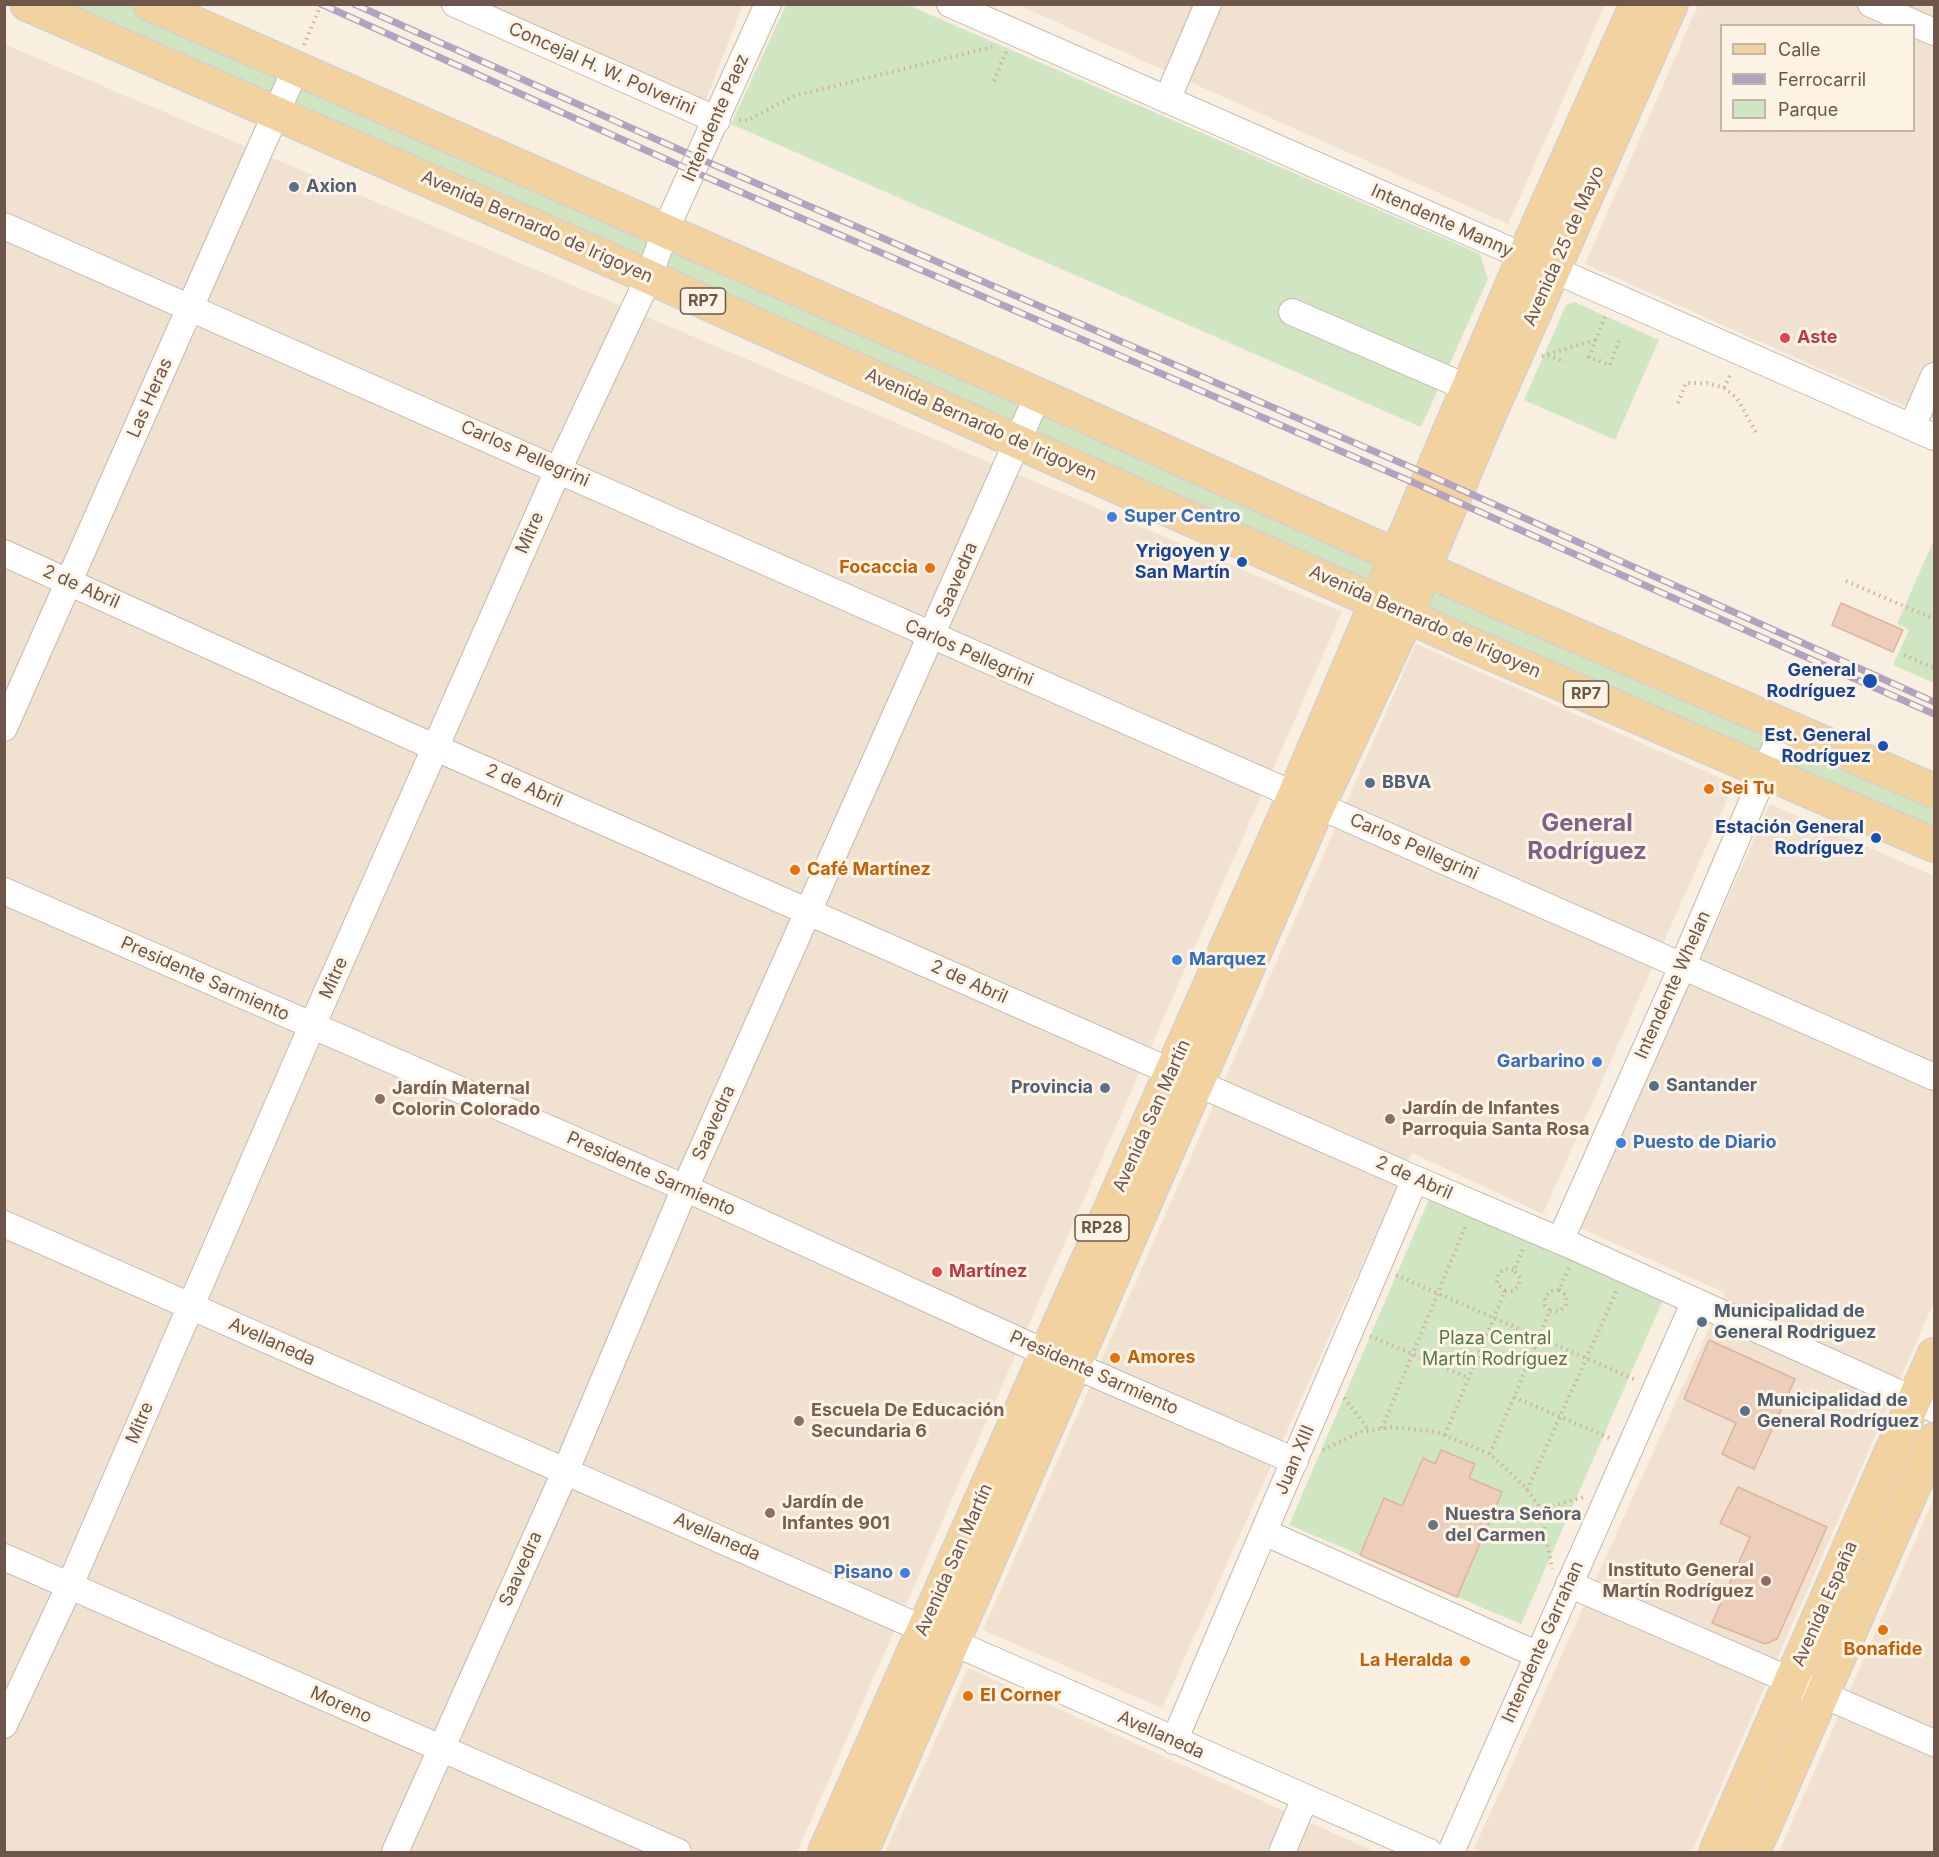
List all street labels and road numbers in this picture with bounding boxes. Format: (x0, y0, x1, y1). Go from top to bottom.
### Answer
street label: Concejal H. W. Polverini (505, 18, 699, 120)
street label: Intendente Paez (678, 51, 754, 185)
street label: Avenida 25 de Mayo (1519, 163, 1609, 329)
street label: Avenida Bernardo de Irigoyen (418, 166, 656, 288)
street label: Intendente Manny (1368, 180, 1516, 262)
road number: RP7 (680, 288, 726, 314)
street label: Las Heras (123, 355, 177, 441)
street label: Avenida Bernardo de Irigoyen (862, 364, 1100, 486)
street label: Carlos Pellegrini (457, 416, 593, 492)
street label: Mitre (511, 509, 549, 557)
street label: Saavedra (931, 539, 983, 621)
street label: 2 de Abril (39, 560, 123, 614)
street label: Avenida Bernardo de Irigoyen (1306, 561, 1544, 683)
street label: Carlos Pellegrini (901, 615, 1037, 691)
road number: RP7 (1564, 681, 1608, 707)
street label: 2 de Abril (482, 759, 566, 813)
street label: Carlos Pellegrini (1346, 809, 1482, 885)
street label: Intendente Whelan (1631, 908, 1715, 1062)
street label: Presidente Sarmiento (117, 932, 293, 1026)
street label: Mitre (315, 954, 353, 1002)
street label: 2 de Abril (927, 955, 1011, 1009)
street label: Avenida San Martín (1109, 1037, 1195, 1195)
street label: Saavedra (688, 1082, 740, 1164)
street label: Presidente Sarmiento (563, 1127, 739, 1221)
street label: 2 de Abril (1372, 1151, 1456, 1205)
road number: RP28 (1075, 1215, 1129, 1241)
street label: Avellaneda (225, 1313, 319, 1371)
street label: Presidente Sarmiento (1006, 1326, 1182, 1420)
street label: Mitre (122, 1399, 158, 1447)
street label: Juan XIII (1271, 1422, 1319, 1498)
street label: Avenida San Martín (911, 1481, 997, 1639)
street label: Avellaneda (670, 1508, 764, 1566)
street label: Saavedra (495, 1528, 547, 1610)
street label: Avenida España (1788, 1538, 1862, 1670)
street label: Intendente Garrahan (1498, 1558, 1588, 1726)
street label: Moreno (307, 1682, 375, 1728)
street label: Avellaneda (1114, 1706, 1208, 1764)

